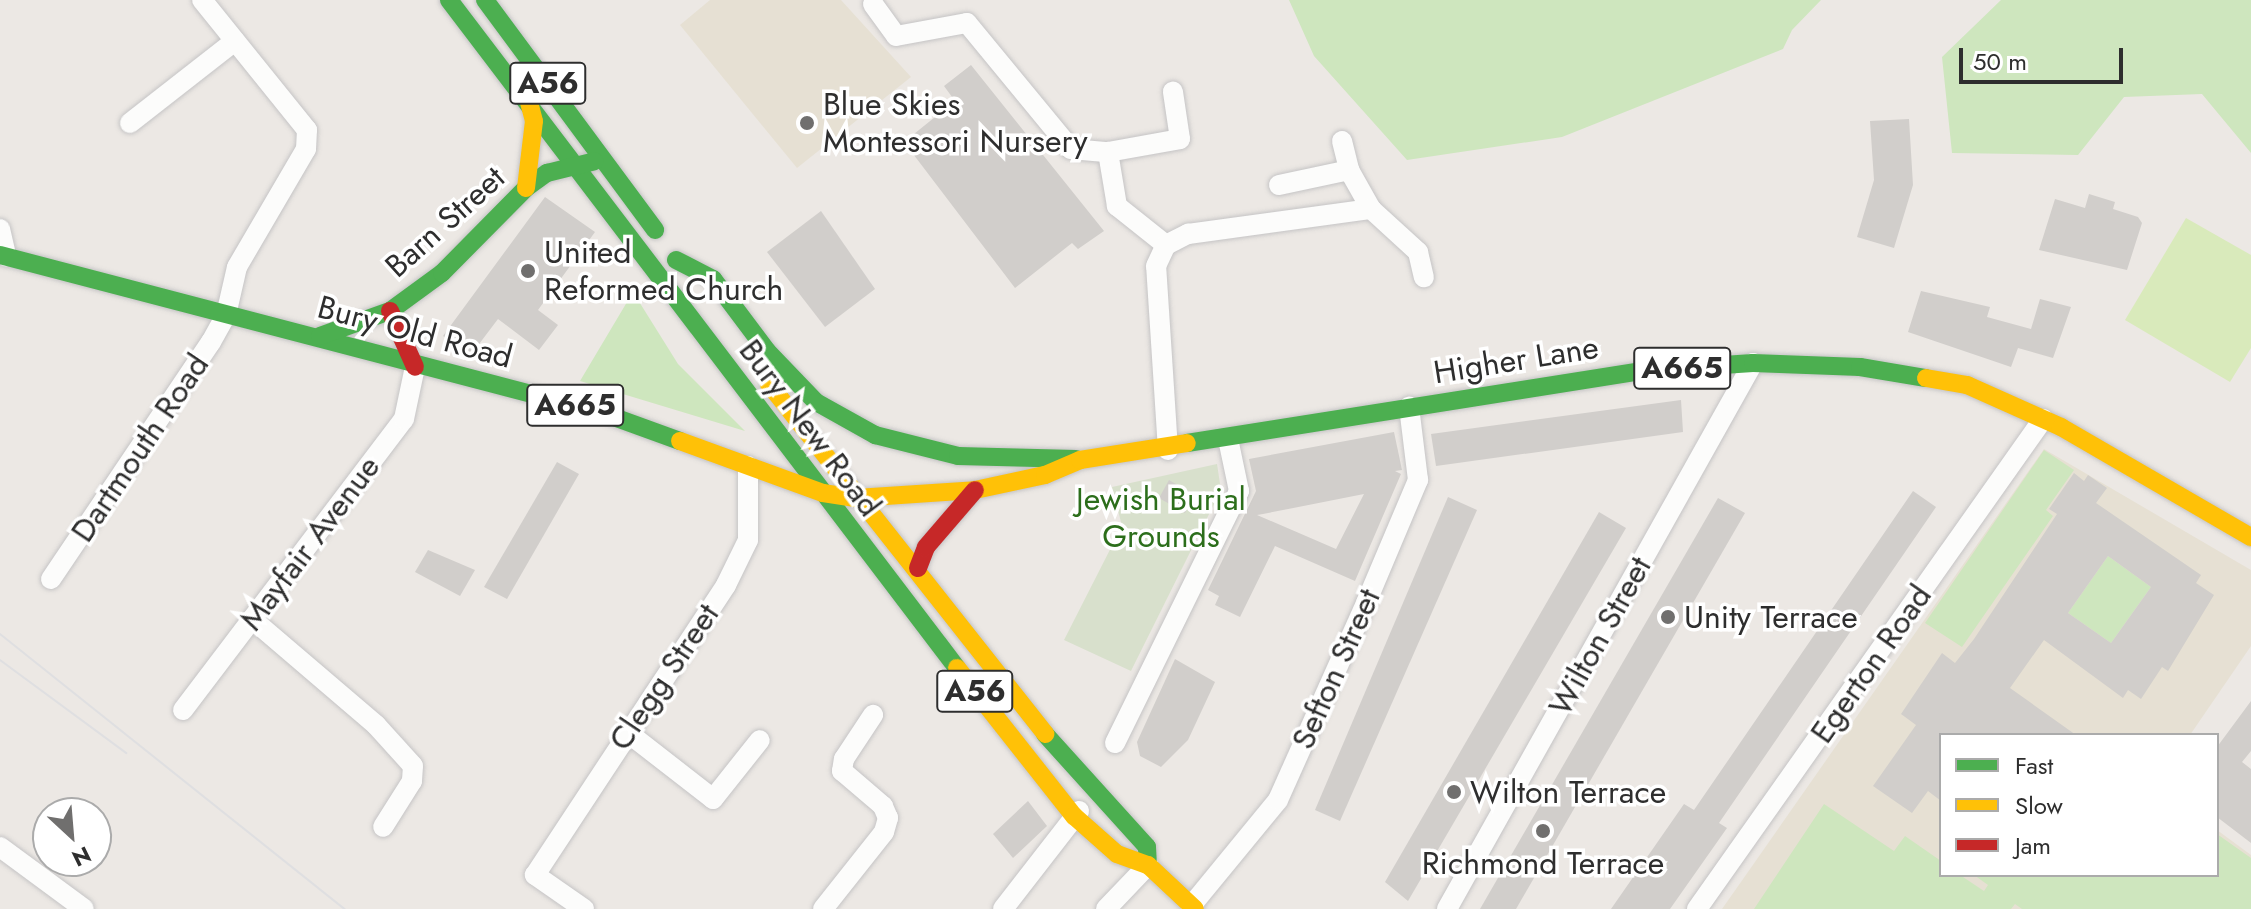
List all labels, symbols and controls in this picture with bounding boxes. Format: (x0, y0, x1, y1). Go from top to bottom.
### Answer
scale bar (1963, 32, 2127, 82)
text: 50 m (1973, 44, 2027, 79)
road number: A56 (508, 57, 588, 109)
place label: Blue Skies Montessori Nursery (823, 86, 1087, 161)
marker: Blue Skies Montessori Nursery (798, 114, 816, 132)
street label: Barn Street (378, 159, 512, 285)
place label: United Reformed Church (544, 234, 783, 309)
marker: United Reformed Church (519, 262, 537, 280)
street label: Bury Old Road (314, 288, 516, 376)
street label: Higher Lane (1431, 328, 1601, 392)
street label: Bury New Road (731, 332, 889, 524)
road number: A665 (1632, 342, 1732, 394)
street label: Dartmouth Road (63, 347, 217, 549)
road number: A665 (525, 379, 625, 431)
street label: Mayfair Avenue (232, 448, 388, 638)
park label: Jewish Burial Grounds (1076, 481, 1246, 556)
street label: Wilton Street (1541, 550, 1659, 722)
street label: Egerton Road (1803, 578, 1939, 750)
street label: Sefton Street (1284, 583, 1388, 755)
street label: Clegg Street (601, 597, 727, 757)
place label: Unity Terrace (1684, 598, 1858, 636)
marker: Unity Terrace (1659, 608, 1677, 626)
road number: A56 (935, 665, 1015, 717)
legend (1939, 733, 2219, 877)
text: Fast (2015, 748, 2053, 783)
place label: Wilton Terrace (1470, 773, 1666, 811)
marker: Wilton Terrace (1445, 783, 1463, 801)
text: Slow (2015, 788, 2063, 823)
north arrow (32, 797, 112, 877)
marker: Richmond Terrace (1534, 822, 1552, 840)
text: Jam (2015, 828, 2051, 863)
text: N (67, 839, 97, 875)
place label: Richmond Terrace (1422, 844, 1664, 882)

